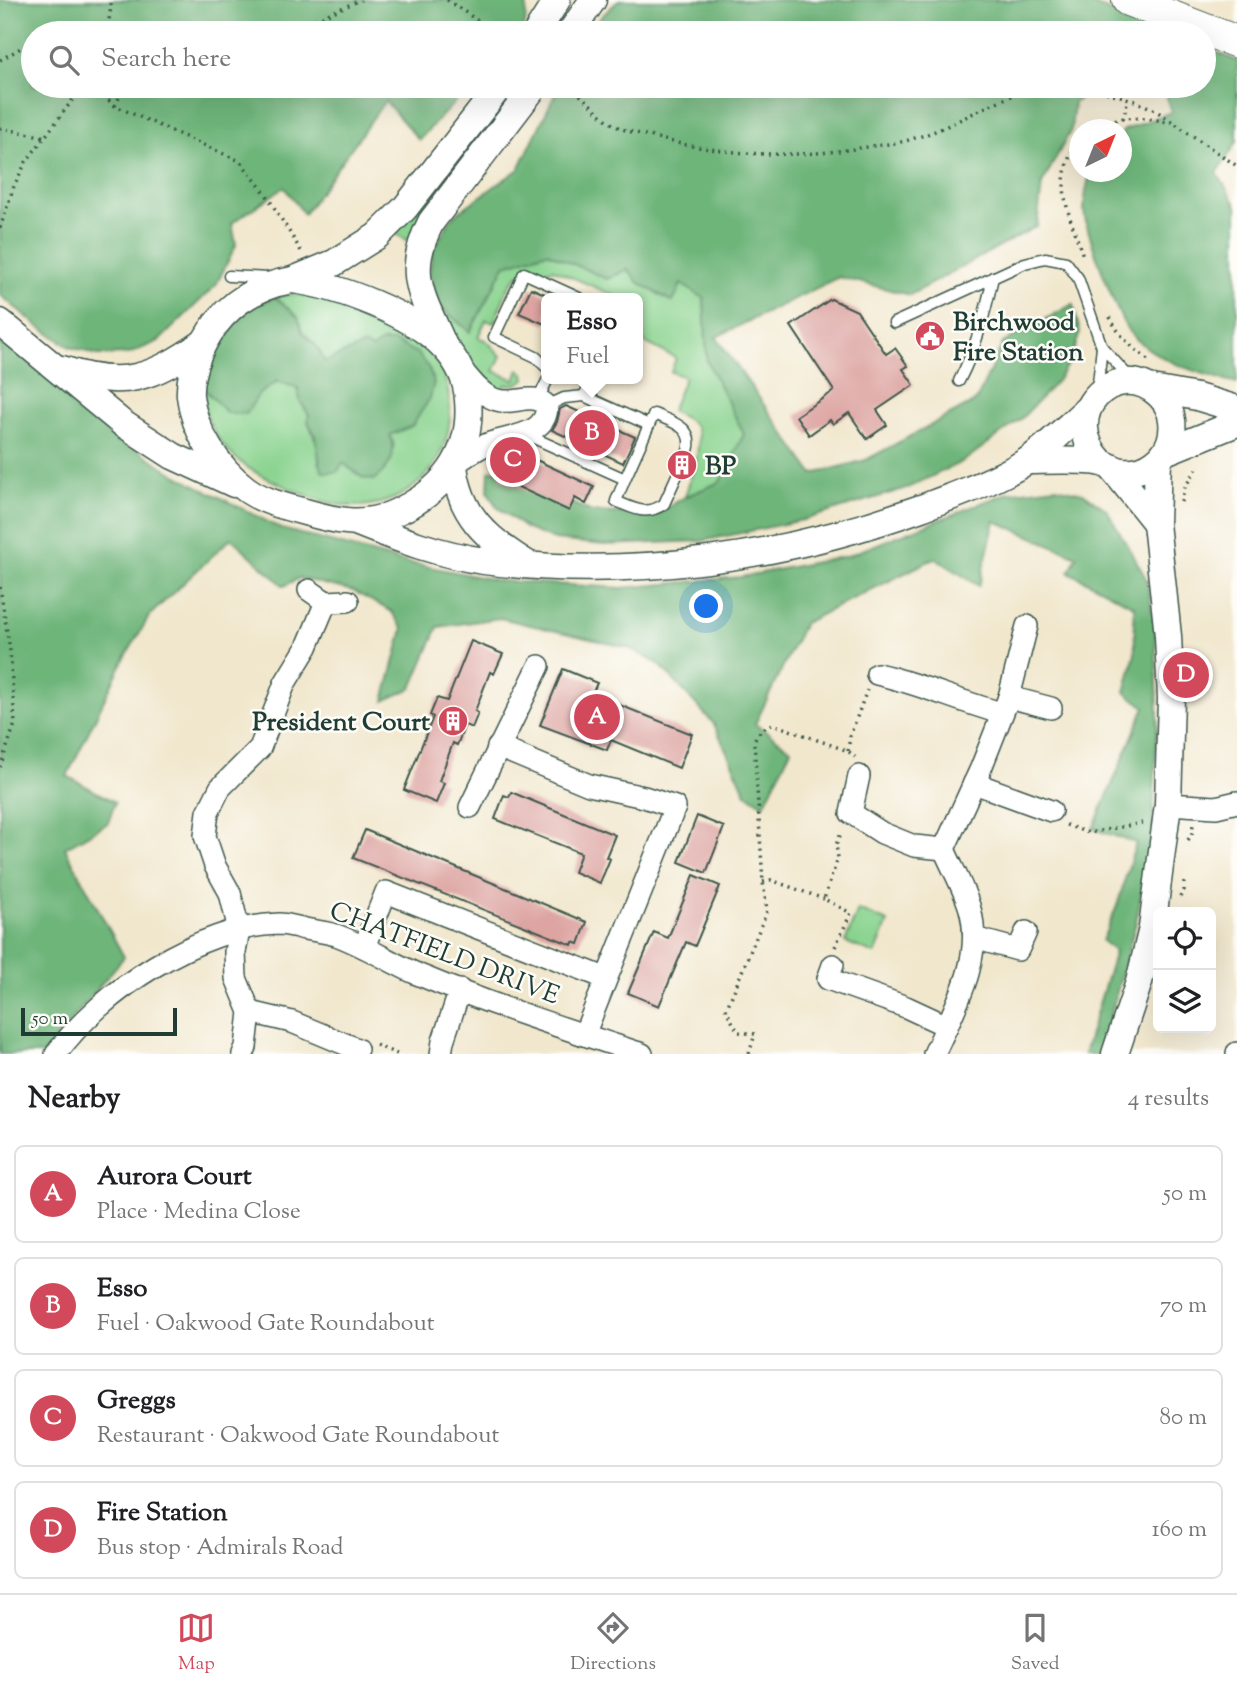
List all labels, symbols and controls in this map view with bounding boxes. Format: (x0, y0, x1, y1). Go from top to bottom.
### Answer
search box (21, 21, 1216, 98)
icon: search (45, 41, 83, 79)
text: Search here (101, 41, 231, 78)
north arrow (1069, 119, 1132, 182)
popup (541, 293, 643, 384)
text: Esso (567, 304, 617, 341)
place label: Birchwood Fire Station (953, 305, 1084, 372)
public building icon: Birchwood Fire Station (913, 319, 947, 353)
text: Fuel (567, 341, 609, 374)
pin: B (569, 407, 615, 459)
pin: C (490, 434, 536, 486)
building icon: BP (665, 448, 699, 482)
place label: BP (705, 449, 736, 486)
your location (689, 589, 723, 623)
pin: D (1163, 649, 1209, 701)
pin: A (574, 691, 620, 743)
building icon: President Court (436, 704, 470, 738)
place label: President Court (252, 705, 430, 742)
street label: CHATFIELD DRIVE (324, 893, 565, 1015)
map controls (1153, 907, 1216, 1033)
button: locate (1153, 907, 1216, 970)
button: layers (1153, 970, 1216, 1033)
scale bar (21, 1005, 177, 1037)
text: 50 m (32, 1006, 68, 1033)
text: Nearby (28, 1078, 120, 1121)
text: 4 results (1128, 1083, 1209, 1116)
text: Aurora Court (97, 1159, 252, 1196)
text: A (44, 1178, 62, 1211)
text: 50 m (1163, 1178, 1207, 1211)
text: Place · Medina Close (97, 1196, 301, 1229)
text: Esso (97, 1271, 147, 1308)
text: B (46, 1290, 60, 1323)
text: 70 m (1160, 1290, 1207, 1323)
text: Fuel · Oakwood Gate Roundabout (97, 1308, 435, 1341)
text: Greggs (97, 1383, 176, 1420)
text: C (44, 1402, 62, 1435)
text: 80 m (1159, 1402, 1207, 1435)
text: Restaurant · Oakwood Gate Roundabout (97, 1420, 499, 1453)
text: Fire Station (97, 1495, 228, 1532)
text: D (44, 1514, 62, 1547)
text: 160 m (1152, 1514, 1207, 1547)
text: Bus stop · Admirals Road (97, 1532, 344, 1565)
tab: Map (177, 1609, 215, 1678)
tab: Directions (570, 1609, 656, 1678)
tab: Saved (1011, 1609, 1060, 1678)

